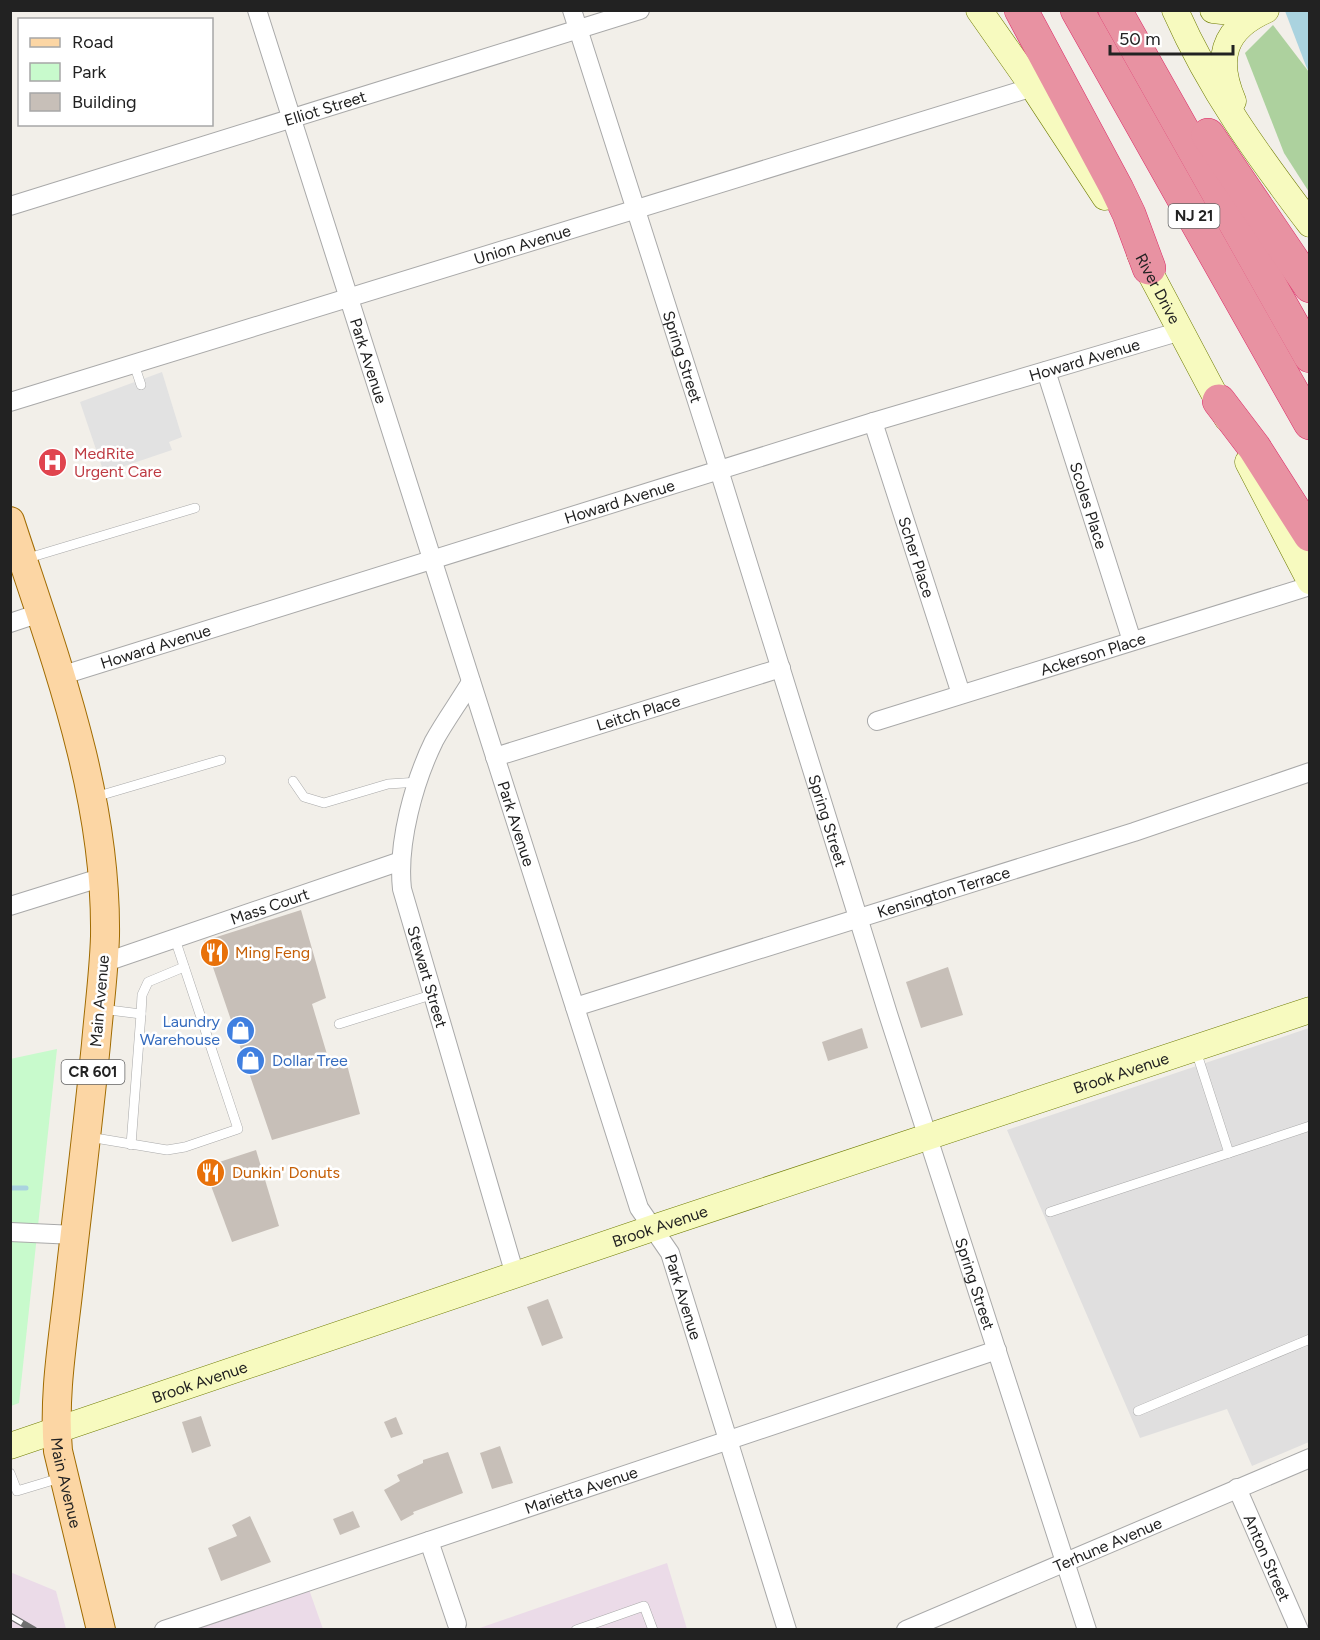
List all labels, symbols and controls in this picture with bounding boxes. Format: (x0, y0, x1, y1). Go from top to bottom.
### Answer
legend (18, 18, 213, 126)
scale bar (1110, 18, 1233, 56)
text: 50 m (1119, 28, 1161, 50)
text: Road (72, 31, 113, 53)
text: Park (72, 61, 107, 83)
street label: Elliot Street (282, 87, 368, 130)
text: Building (72, 91, 137, 113)
road number: NJ 21 (1168, 204, 1220, 228)
street label: Union Avenue (472, 221, 573, 269)
street label: River Drive (1131, 250, 1184, 327)
street label: Spring Street (659, 308, 706, 405)
street label: Park Avenue (346, 316, 391, 406)
street label: Howard Avenue (1027, 335, 1142, 385)
place label: MedRite Urgent Care (74, 444, 162, 481)
hospital icon: MedRite Urgent Care (37, 446, 69, 478)
street label: Scoles Place (1066, 460, 1111, 551)
street label: Howard Avenue (562, 476, 677, 528)
street label: Scher Place (894, 514, 938, 600)
street label: Howard Avenue (98, 620, 213, 673)
street label: Ackerson Place (1038, 629, 1148, 680)
street label: Leitch Place (594, 691, 683, 735)
street label: Spring Street (804, 772, 851, 869)
street label: Park Avenue (493, 779, 539, 869)
street label: Kensington Terrace (875, 862, 1012, 922)
street label: Mass Court (228, 884, 311, 929)
street label: Stewart Street (403, 924, 451, 1030)
restaurant icon: Ming Feng (198, 936, 230, 968)
place label: Ming Feng (235, 943, 310, 962)
street label: Main Avenue (86, 954, 113, 1048)
place label: Laundry Warehouse (140, 1012, 221, 1049)
shop icon: Laundry Warehouse (225, 1014, 257, 1046)
shop icon: Dollar Tree (235, 1044, 267, 1076)
street label: Brook Avenue (1071, 1048, 1172, 1098)
place label: Dollar Tree (272, 1051, 348, 1070)
road number: CR 601 (62, 1060, 124, 1084)
restaurant icon: Dunkin' Donuts (195, 1156, 227, 1188)
place label: Dunkin' Donuts (232, 1163, 340, 1182)
street label: Brook Avenue (610, 1201, 710, 1251)
street label: Spring Street (951, 1235, 998, 1332)
street label: Park Avenue (661, 1252, 705, 1342)
street label: Brook Avenue (149, 1357, 250, 1407)
street label: Main Avenue (47, 1437, 85, 1530)
street label: Marietta Avenue (522, 1462, 640, 1518)
street label: Anton Street (1240, 1512, 1294, 1604)
street label: Terhune Avenue (1051, 1513, 1165, 1576)

